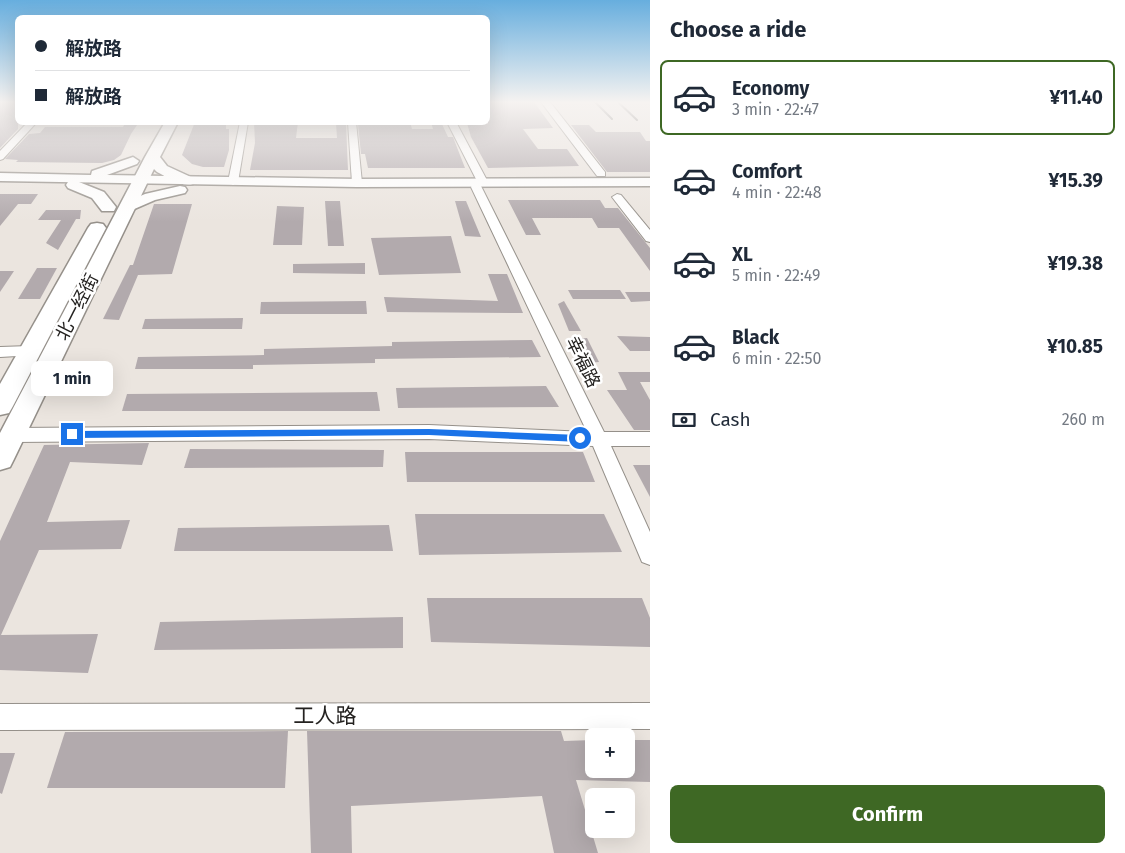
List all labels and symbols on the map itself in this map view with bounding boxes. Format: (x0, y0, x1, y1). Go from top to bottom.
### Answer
street label: 北一经街 (51, 270, 103, 344)
street label: 幸福路 (561, 333, 605, 391)
callout: 1 min (31, 362, 113, 396)
route end (61, 423, 83, 445)
route start (569, 427, 591, 449)
street label: 工人路 (294, 703, 357, 729)

